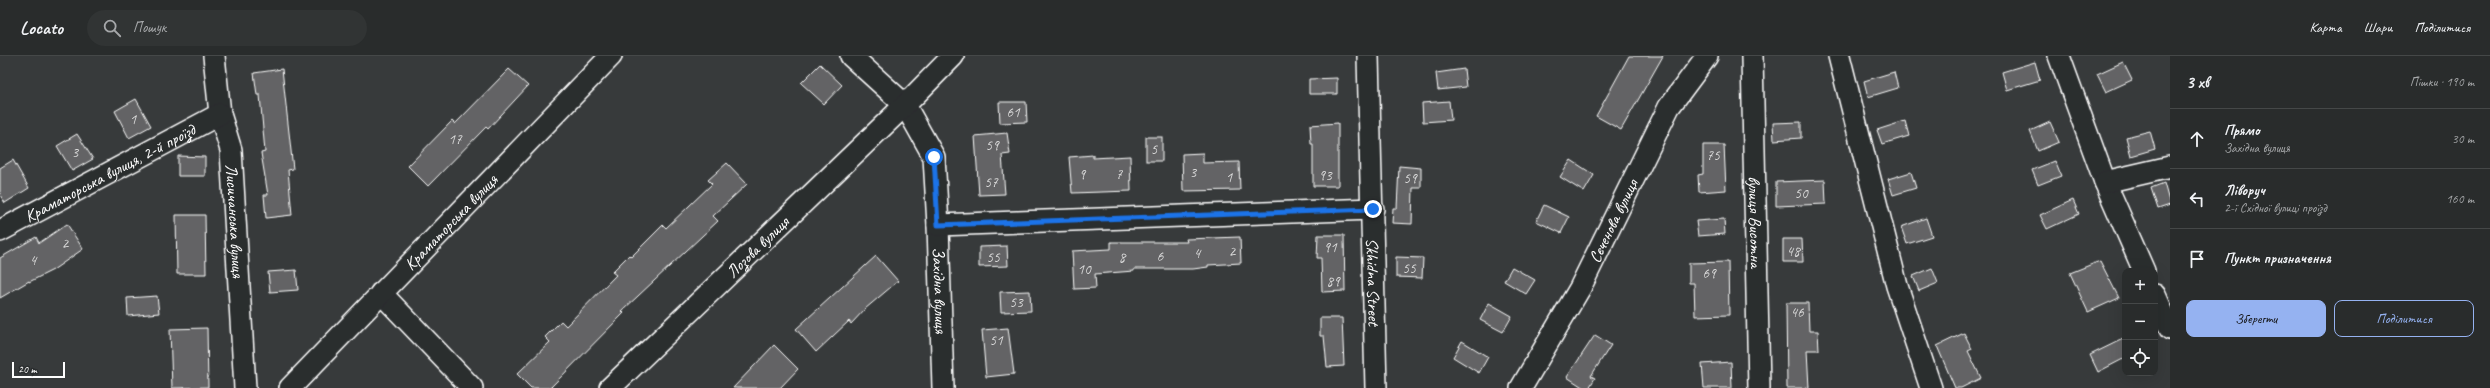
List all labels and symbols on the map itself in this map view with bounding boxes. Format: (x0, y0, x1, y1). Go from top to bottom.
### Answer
house number: 61 (1006, 103, 1021, 122)
house number: 1 (130, 110, 138, 129)
street label: Краматорська вулиця, 2-й проїзд (21, 118, 200, 227)
house number: 17 (448, 130, 463, 149)
house number: 59 (985, 136, 1000, 155)
house number: 5 (1151, 140, 1159, 159)
house number: 3 (72, 143, 80, 162)
house number: 75 (1706, 146, 1721, 165)
route start (925, 148, 943, 166)
house number: 3 (1190, 163, 1198, 182)
street label: Лисичанська вулиця (221, 164, 249, 279)
house number: 9 (1079, 165, 1087, 184)
house number: 7 (1116, 165, 1124, 184)
house number: 93 (1318, 166, 1333, 185)
house number: 1 (1226, 168, 1234, 187)
street label: Краматорська вулиця (399, 169, 502, 274)
house number: 59 (1403, 169, 1418, 188)
house number: 57 (984, 173, 999, 192)
street label: Сєченова вулиця (1584, 175, 1643, 266)
street label: вулиця Висотна (1744, 176, 1767, 270)
house number: 50 (1794, 184, 1809, 203)
route end (1364, 200, 1382, 218)
street label: Лозова вулиця (721, 211, 794, 282)
house number: 2 (62, 234, 70, 253)
house number: 91 (1323, 238, 1338, 257)
street label: Skhidna Street (1362, 238, 1385, 328)
house number: 2 (1229, 242, 1237, 261)
house number: 48 (1786, 242, 1801, 261)
house number: 4 (1194, 244, 1202, 263)
street label: Західна вулиця (928, 247, 952, 335)
house number: 6 (1157, 247, 1165, 266)
house number: 55 (986, 248, 1001, 267)
house number: 8 (1119, 248, 1127, 267)
house number: 4 (30, 251, 38, 270)
house number: 55 (1402, 259, 1417, 278)
house number: 10 (1077, 260, 1092, 279)
house number: 69 (1702, 264, 1717, 283)
house number: 89 (1326, 272, 1341, 291)
house number: 53 (1009, 293, 1024, 312)
house number: 46 (1790, 303, 1805, 322)
house number: 51 (989, 331, 1004, 350)
scale bar (12, 360, 65, 379)

